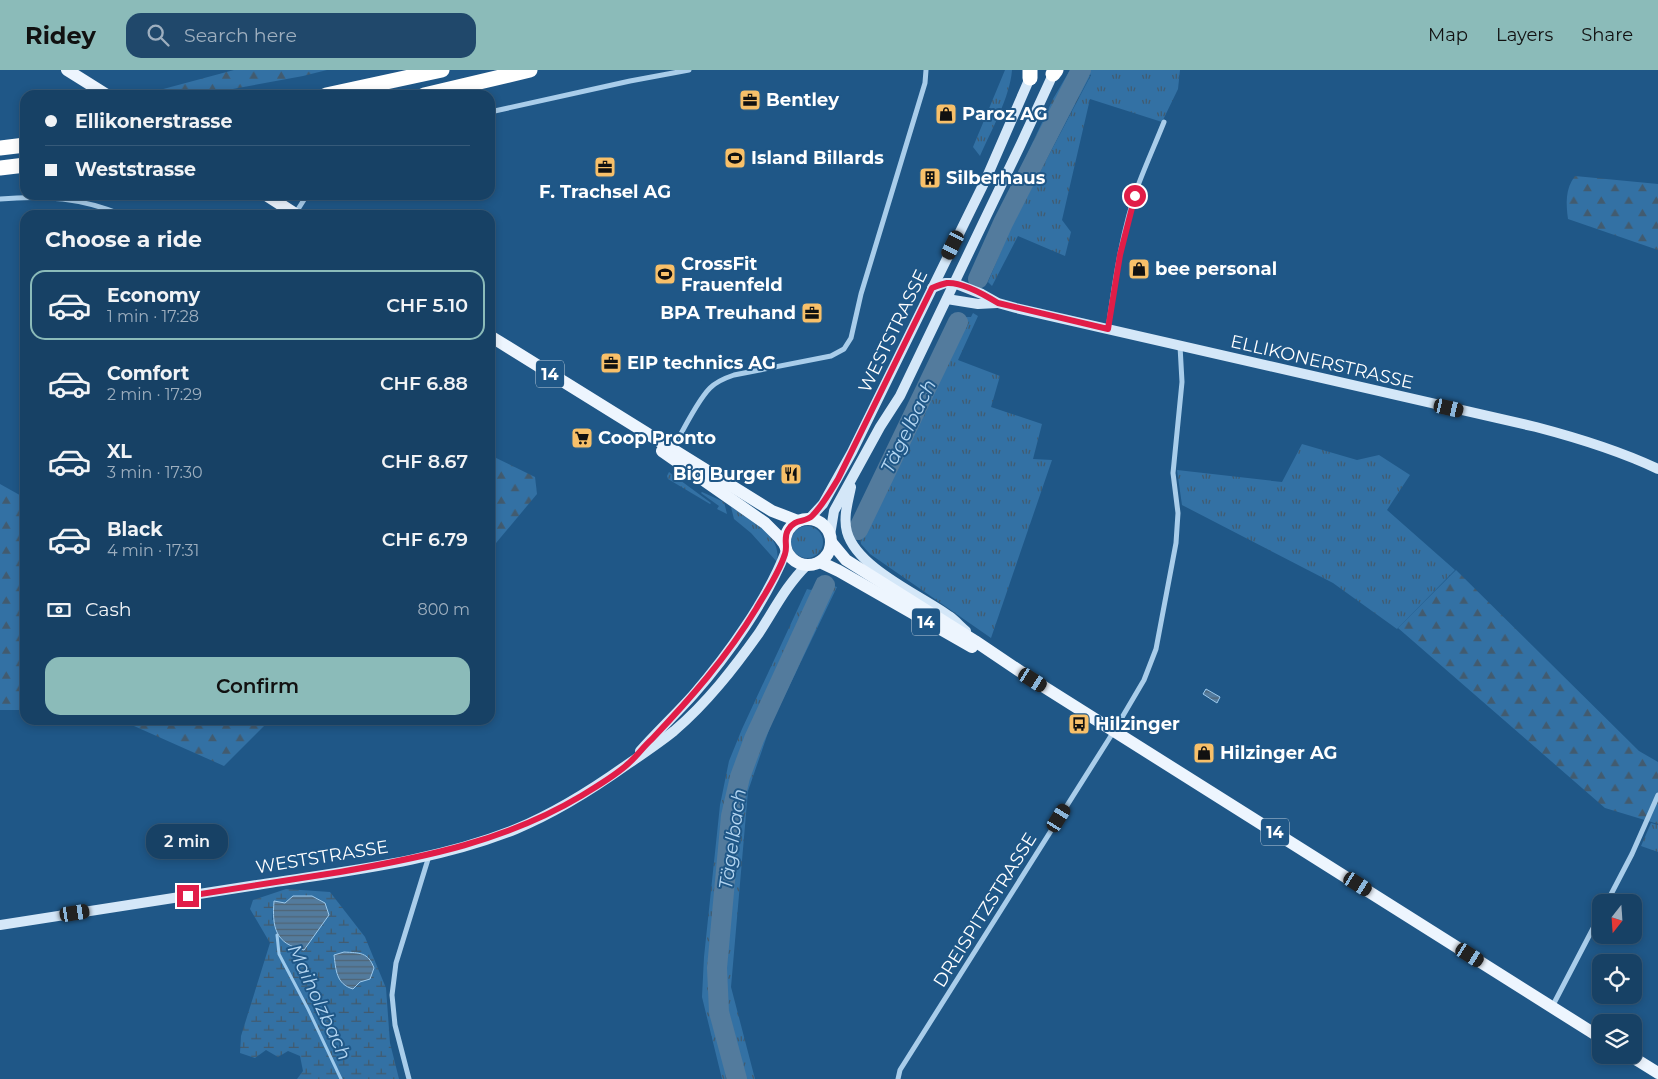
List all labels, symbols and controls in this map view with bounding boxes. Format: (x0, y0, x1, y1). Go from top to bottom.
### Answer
search box (126, 13, 476, 58)
text: Ridey (25, 21, 96, 50)
icon: search (144, 21, 172, 49)
text: Search here (184, 24, 297, 47)
text: Map (1428, 24, 1468, 46)
text: Layers (1496, 24, 1553, 46)
text: Share (1581, 24, 1633, 46)
office icon: Bentley (738, 88, 762, 112)
place label: Bentley (766, 89, 839, 111)
shop icon: Paroz AG (934, 102, 958, 126)
place label: Paroz AG (962, 103, 1048, 125)
text: Ellikonerstrasse (75, 110, 232, 133)
sports icon: Island Billards (723, 146, 747, 170)
place label: Island Billards (751, 147, 884, 169)
office icon: F. Trachsel AG (593, 155, 617, 179)
text: Weststrasse (75, 158, 196, 181)
building icon: Silberhaus (918, 166, 942, 190)
place label: Silberhaus (946, 167, 1046, 189)
place label: F. Trachsel AG (539, 181, 671, 203)
route start (1124, 185, 1146, 207)
text: Choose a ride (45, 226, 202, 253)
car (939, 228, 966, 262)
place label: CrossFit Frauenfeld (681, 253, 783, 296)
shop icon: bee personal (1127, 257, 1151, 281)
place label: bee personal (1155, 258, 1277, 280)
sports icon: CrossFit Frauenfeld (653, 262, 677, 286)
street label: WESTSTRASSE (854, 266, 932, 396)
icon: car (47, 283, 92, 328)
text: Economy (107, 284, 200, 307)
text: CHF 5.10 (386, 294, 468, 317)
office icon: BPA Treuhand (800, 301, 824, 325)
place label: BPA Treuhand (660, 302, 796, 324)
text: 1 min · 17:28 (107, 307, 199, 326)
street label: ELLIKONERSTRASSE (1228, 330, 1416, 394)
office icon: EIP technics AG (599, 351, 623, 375)
place label: EIP technics AG (627, 352, 776, 374)
road number: 14 (536, 360, 564, 388)
icon: car (47, 361, 92, 406)
text: Comfort (107, 362, 189, 385)
text: CHF 6.88 (380, 372, 468, 395)
water label: Tägelbach (876, 376, 941, 477)
text: 2 min · 17:29 (107, 385, 202, 404)
car (1432, 397, 1465, 419)
supermarket icon: Coop Pronto (570, 426, 594, 450)
place label: Coop Pronto (598, 427, 716, 449)
icon: car (47, 439, 92, 484)
text: XL (107, 440, 132, 463)
text: CHF 8.67 (381, 450, 468, 473)
restaurant icon: Big Burger (779, 462, 803, 486)
text: 3 min · 17:30 (107, 463, 203, 482)
place label: Big Burger (673, 463, 775, 485)
icon: car (47, 517, 92, 562)
text: Black (107, 518, 163, 541)
text: CHF 6.79 (382, 528, 468, 551)
text: 4 min · 17:31 (107, 541, 199, 560)
icon: cash (45, 596, 73, 624)
text: Cash (85, 598, 132, 621)
text: 800 m (417, 600, 470, 619)
road number: 14 (912, 608, 940, 636)
button: Confirm (45, 657, 470, 715)
car (1016, 666, 1049, 694)
bus stop icon: Hilzinger (1067, 712, 1091, 736)
place label: Hilzinger (1095, 713, 1180, 735)
shop icon: Hilzinger AG (1192, 741, 1216, 765)
place label: Hilzinger AG (1220, 742, 1337, 764)
water label: Tägelbach (714, 787, 751, 891)
car (1044, 801, 1073, 835)
road number: 14 (1261, 819, 1289, 846)
callout: 2 min (147, 824, 229, 858)
street label: DREISPITZSTRASSE (929, 829, 1041, 991)
text: 2 min (164, 832, 210, 851)
street label: WESTSTRASSE (254, 836, 390, 878)
car (1341, 870, 1374, 898)
route end (177, 885, 199, 907)
north arrow (1592, 894, 1642, 944)
map controls (1592, 894, 1642, 1064)
car (59, 903, 90, 923)
water label: Maiholzbach (283, 941, 356, 1064)
car (1453, 941, 1486, 969)
button: locate (1592, 954, 1642, 1004)
button: layers (1592, 1014, 1642, 1064)

